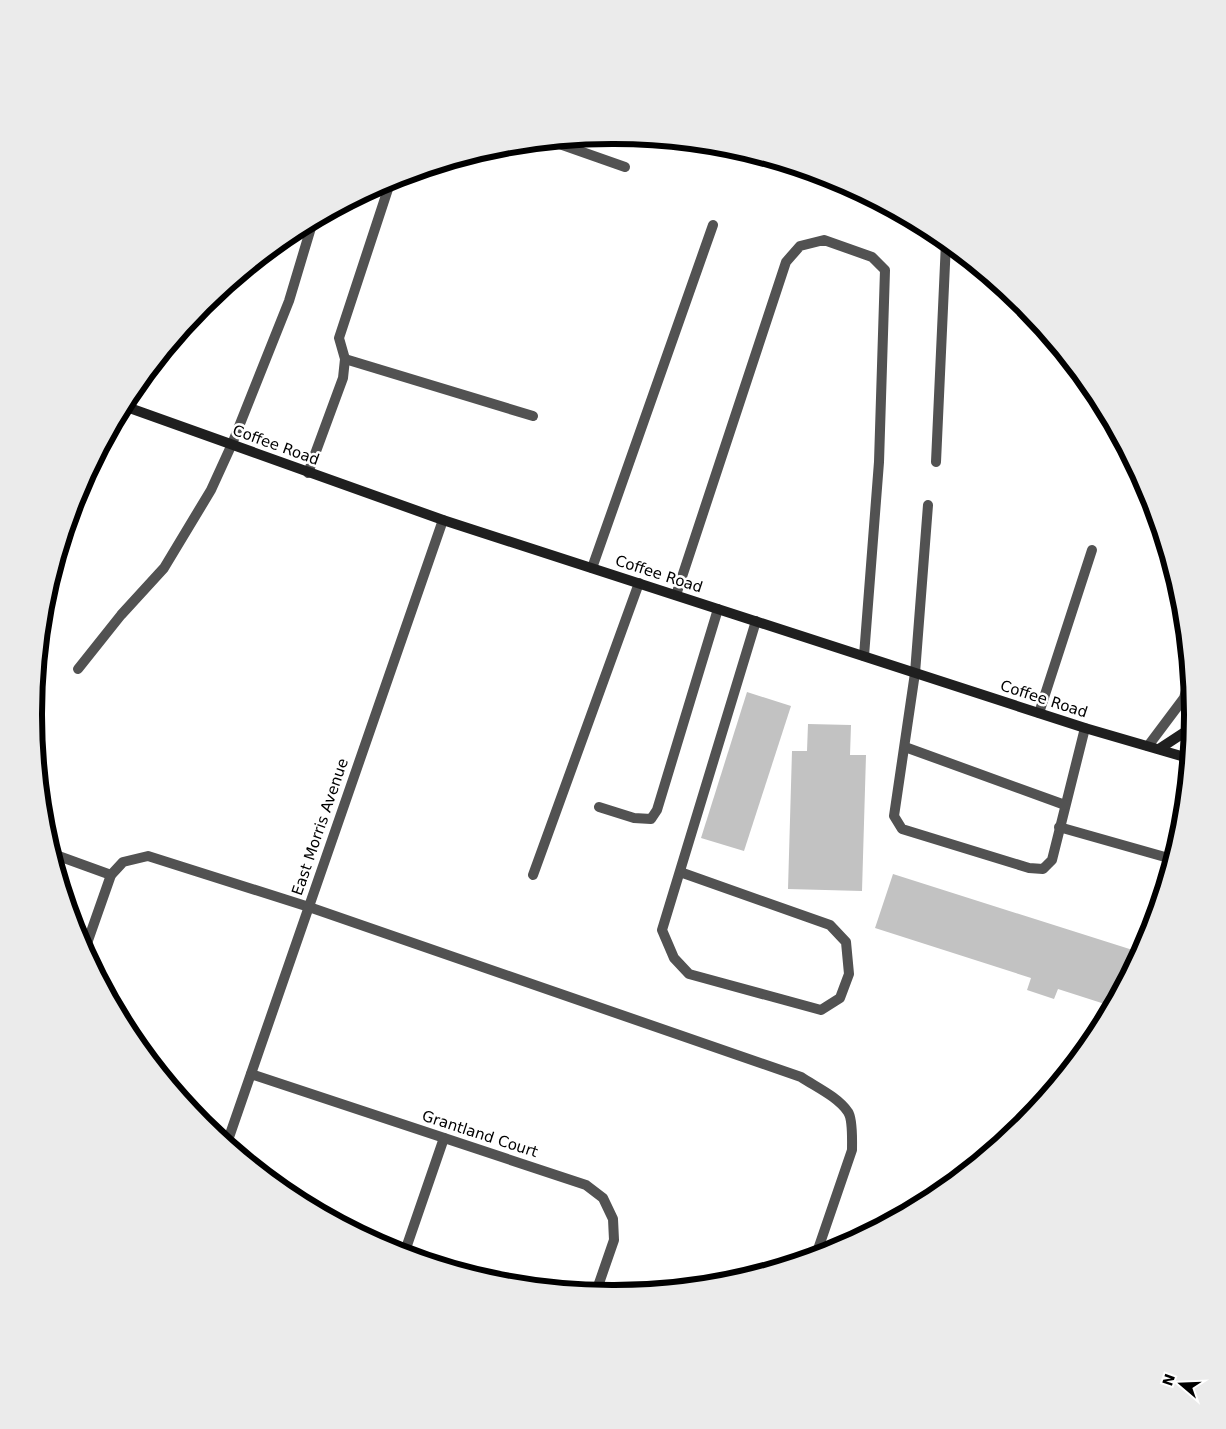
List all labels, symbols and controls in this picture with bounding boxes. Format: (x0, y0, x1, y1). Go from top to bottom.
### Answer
street label: Coffee Road (230, 421, 322, 469)
street label: Coffee Road (613, 551, 705, 597)
street label: Coffee Road (998, 676, 1090, 722)
street label: East Morris Avenue (288, 756, 352, 898)
street label: Grantland Court (420, 1107, 540, 1161)
north arrow (1156, 1359, 1206, 1409)
text: N (1159, 1372, 1178, 1388)

